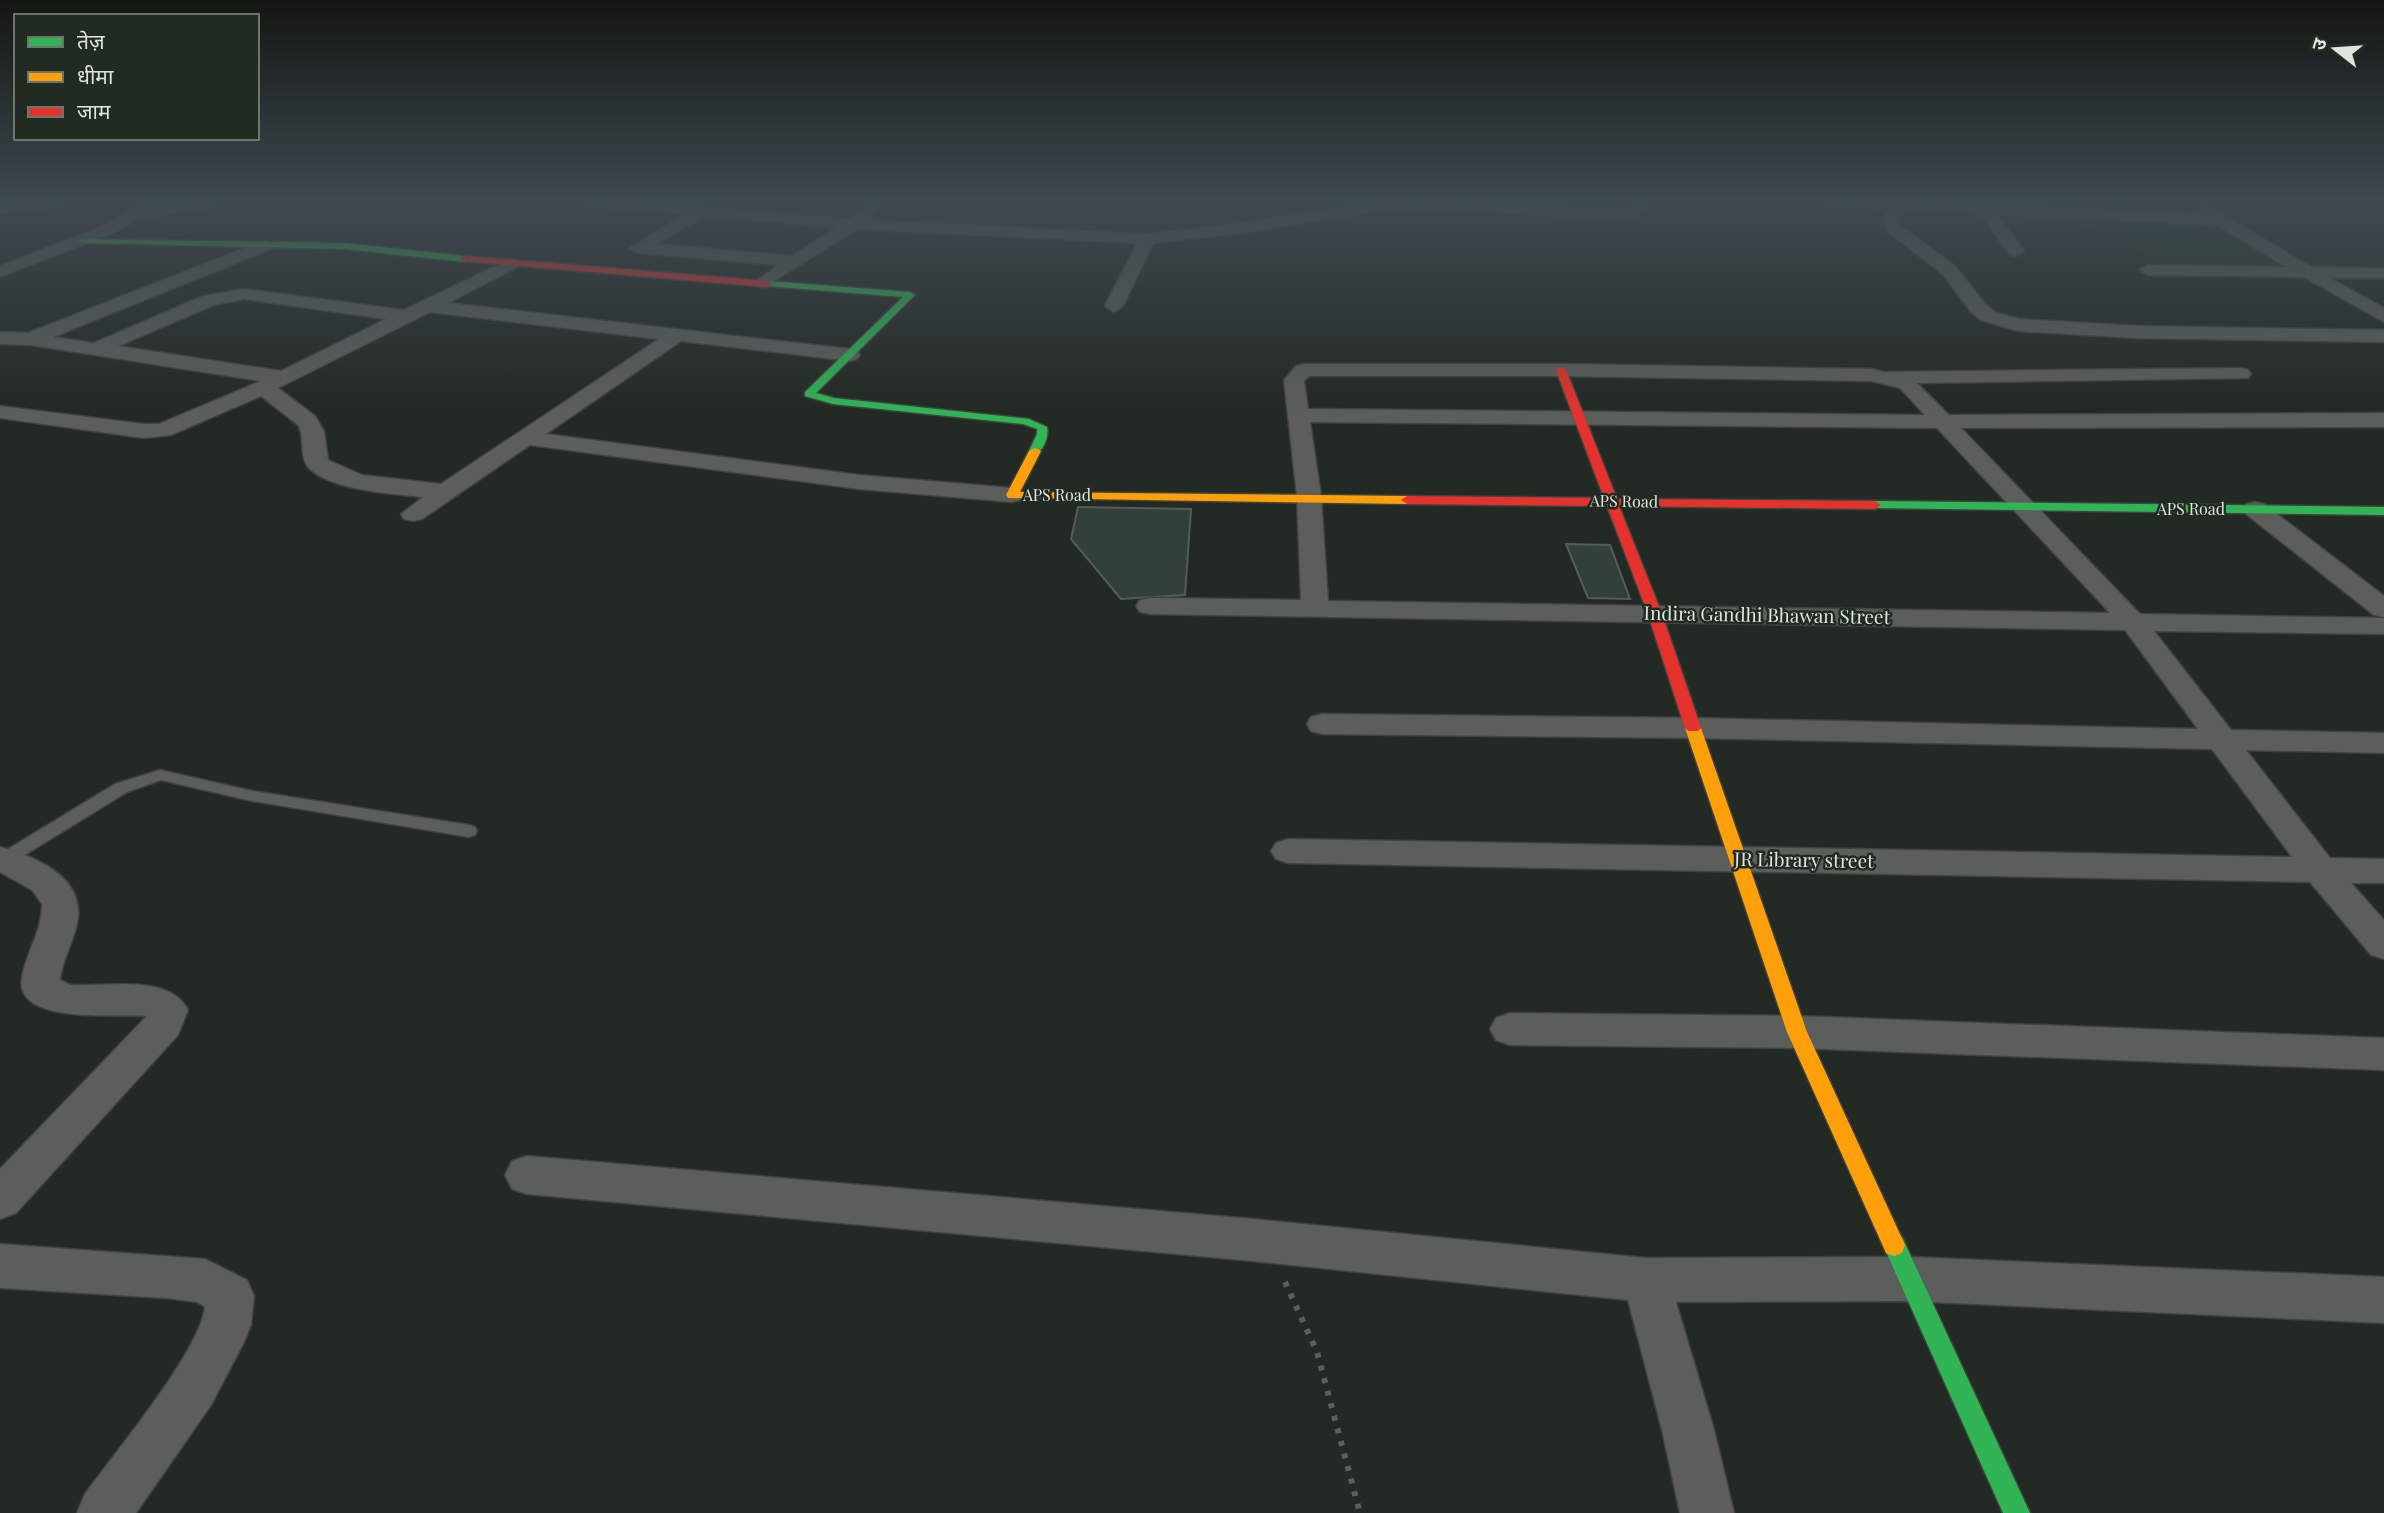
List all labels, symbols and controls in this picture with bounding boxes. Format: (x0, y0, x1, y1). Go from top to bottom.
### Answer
legend (14, 14, 259, 140)
north arrow (2300, 14, 2370, 84)
text: तेज़ (77, 26, 105, 54)
text: उ (2304, 34, 2332, 53)
text: धीमा (77, 61, 114, 89)
text: जाम (77, 96, 111, 124)
street label: APS Road (1022, 484, 1091, 505)
street label: APS Road (1589, 489, 1658, 512)
street label: APS Road (2156, 498, 2225, 519)
street label: Indira Gandhi Bhawan Street (1643, 599, 1891, 629)
street label: JR Library street (1733, 845, 1874, 873)

